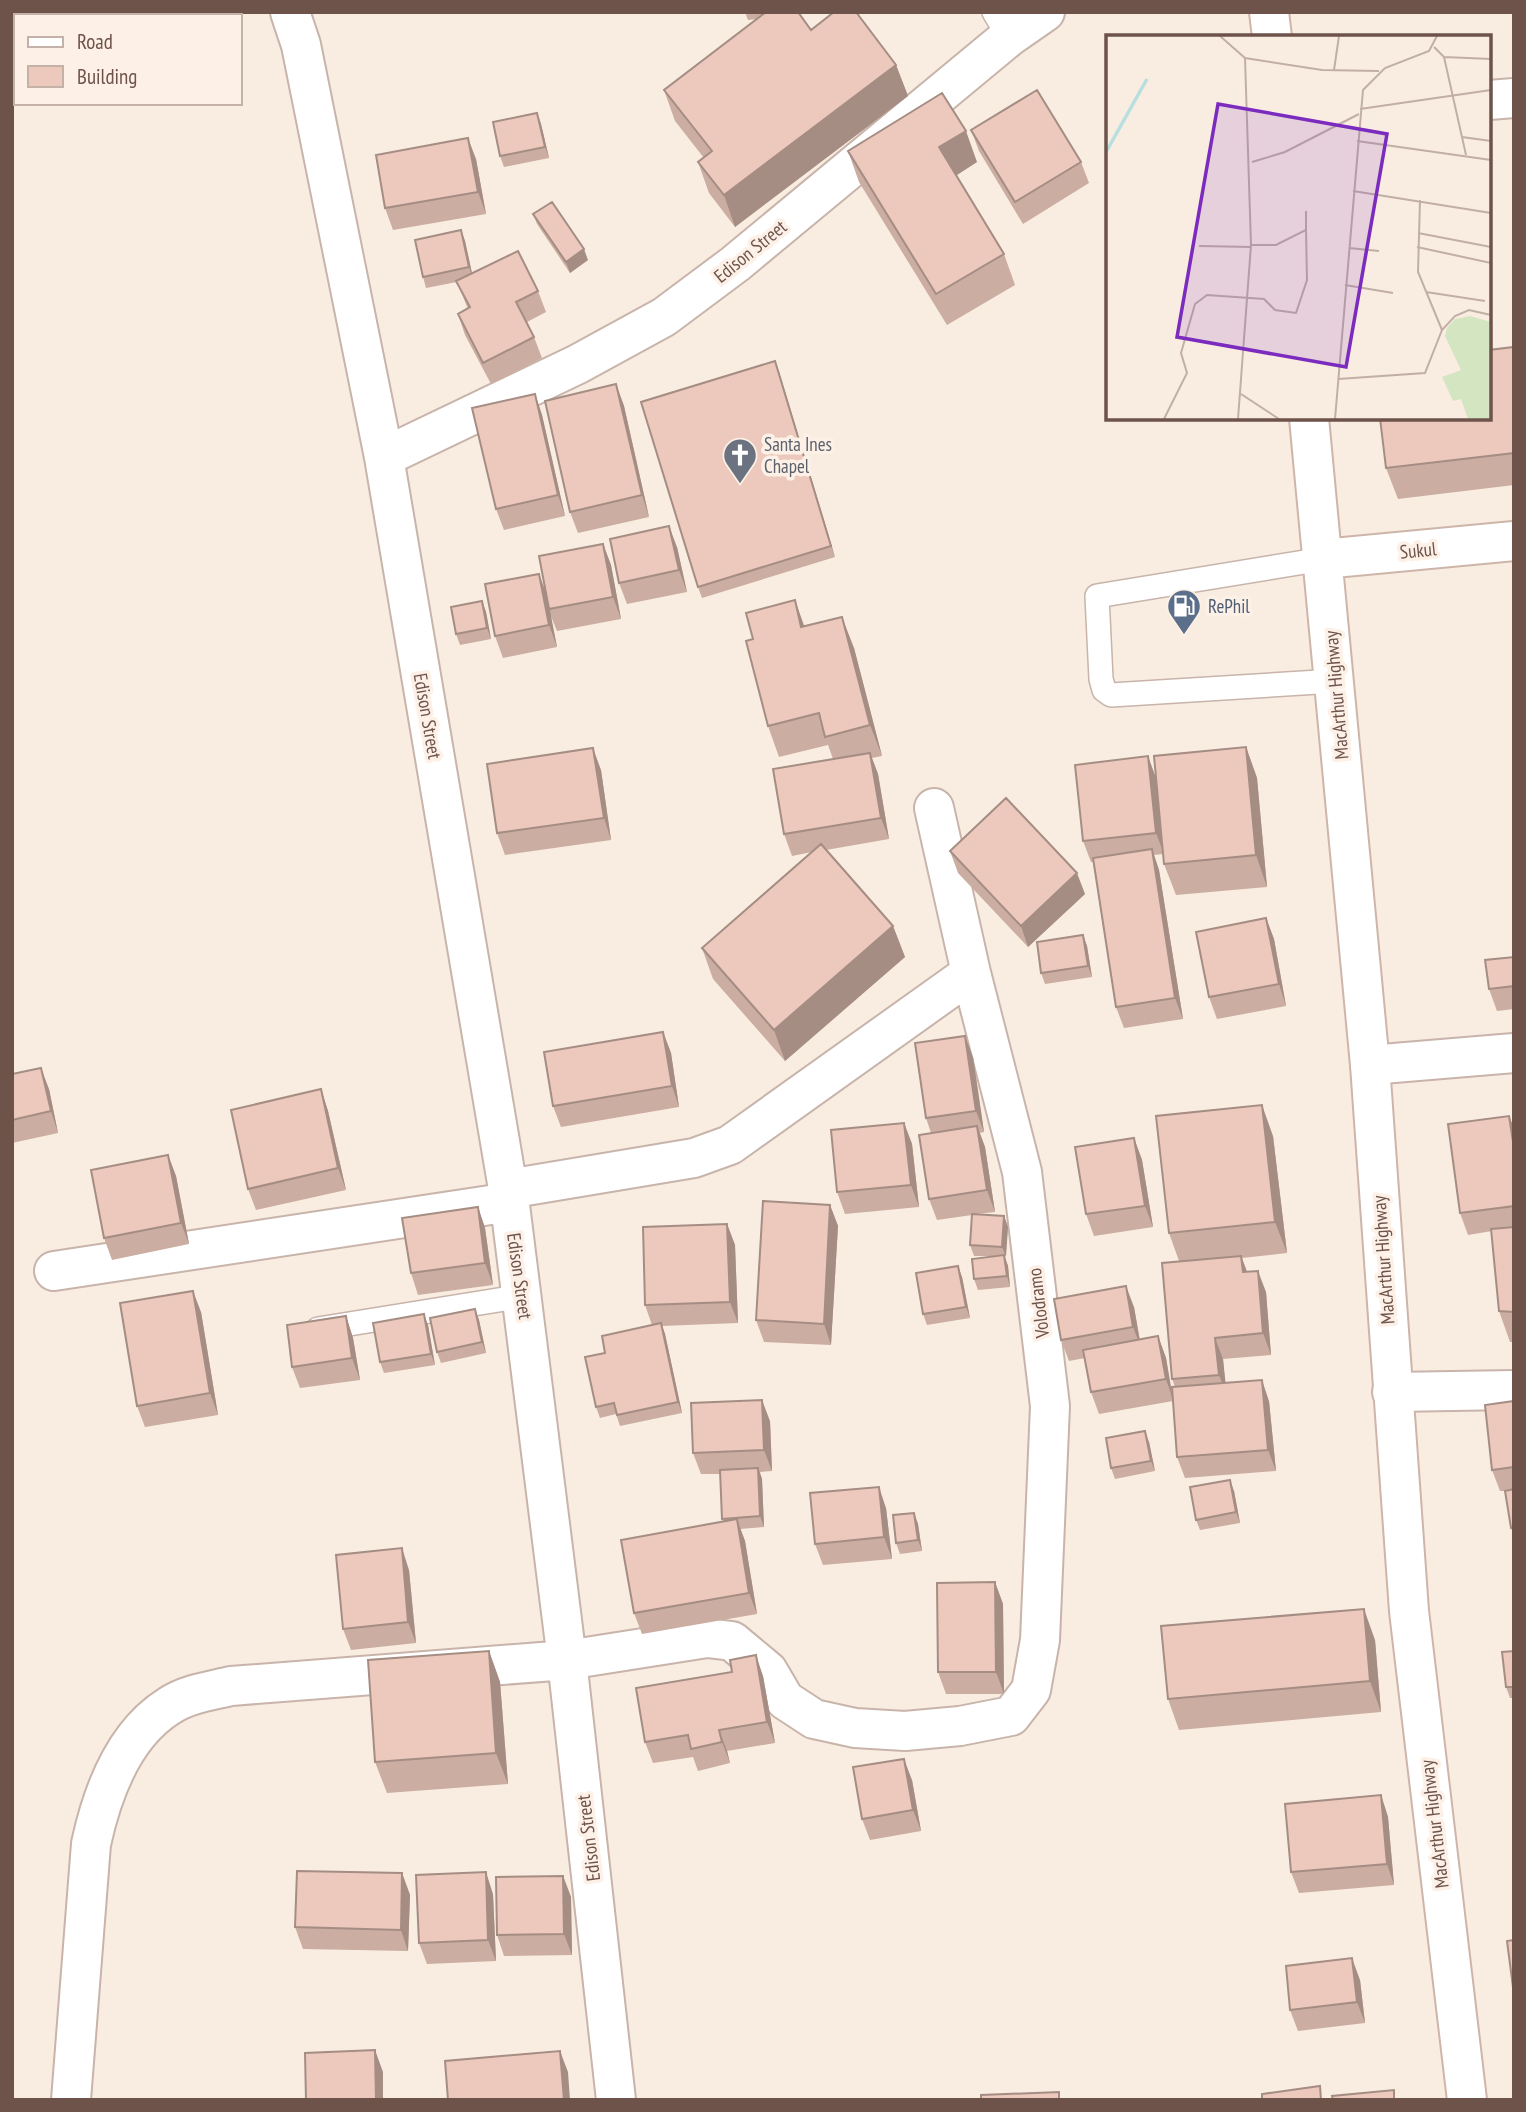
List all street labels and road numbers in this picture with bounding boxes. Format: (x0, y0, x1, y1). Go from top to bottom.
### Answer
street label: Edison Street (709, 214, 792, 288)
street label: Sukul (1399, 536, 1438, 564)
street label: MacArthur Highway (1318, 629, 1354, 760)
street label: Edison Street (409, 671, 447, 762)
street label: MacArthur Highway (1366, 1194, 1399, 1325)
street label: Edison Street (502, 1231, 538, 1321)
street label: Volodramo (1022, 1267, 1054, 1340)
street label: MacArthur Highway (1414, 1758, 1454, 1889)
street label: Edison Street (571, 1793, 605, 1883)

